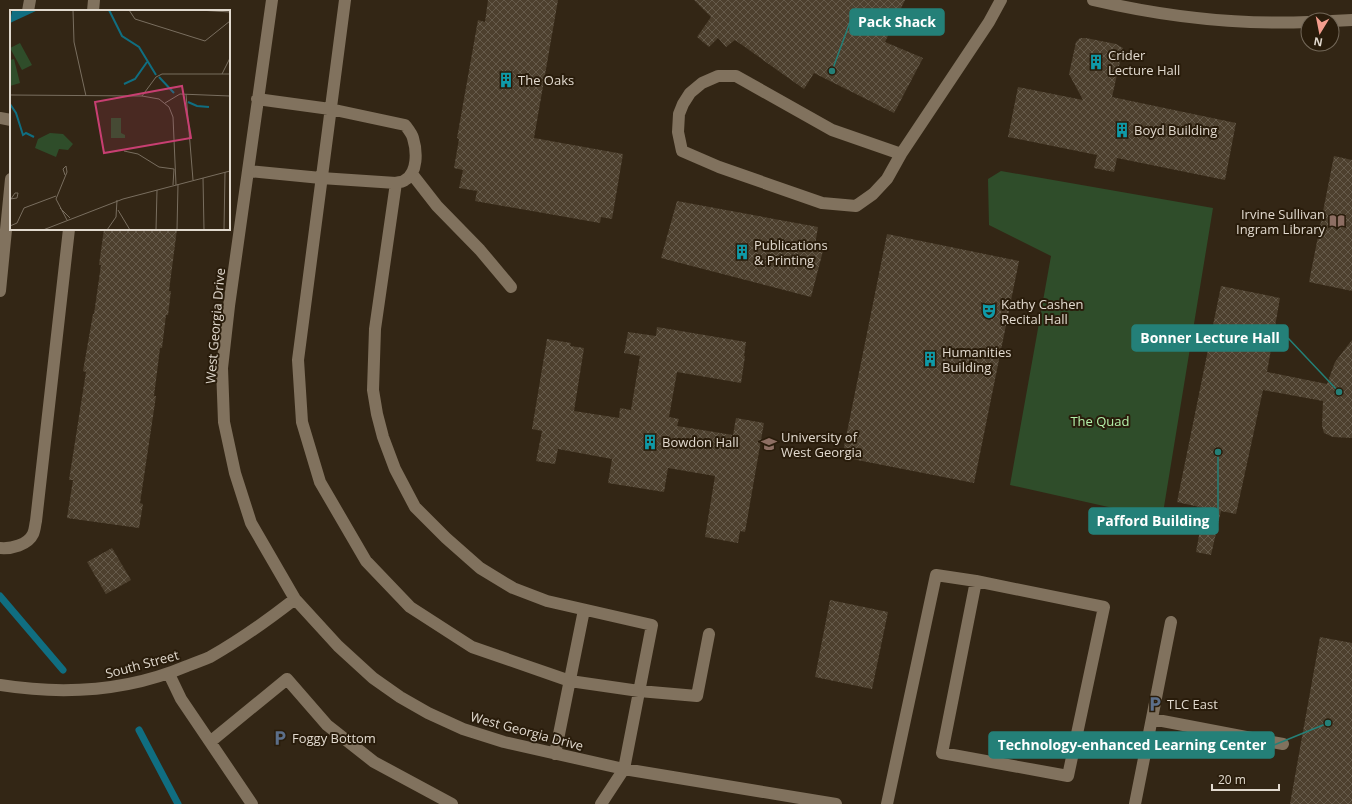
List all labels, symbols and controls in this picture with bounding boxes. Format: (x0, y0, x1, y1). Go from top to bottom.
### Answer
callout: Pack Shack (850, 9, 944, 35)
inset map (10, 10, 230, 230)
text: Pack Shack (858, 12, 936, 31)
north arrow (1300, 12, 1340, 52)
text: N (1312, 34, 1324, 51)
place label: Crider Lecture Hall (1108, 46, 1180, 79)
building icon: Crider Lecture Hall (1087, 53, 1105, 71)
building icon: The Oaks (497, 71, 515, 89)
place label: The Oaks (518, 71, 574, 89)
building icon: Boyd Building (1113, 121, 1131, 139)
place label: Boyd Building (1134, 121, 1217, 139)
place label: Irvine Sullivan Ingram Library (1236, 205, 1325, 238)
library icon: Irvine Sullivan Ingram Library (1328, 212, 1346, 230)
place label: Publications & Printing (754, 236, 828, 269)
building icon: Publications & Printing (733, 243, 751, 261)
street label: West Georgia Drive (201, 267, 229, 385)
place label: Kathy Cashen Recital Hall (1001, 295, 1084, 328)
theatre icon: Kathy Cashen Recital Hall (980, 302, 998, 320)
callout: Bonner Lecture Hall (1132, 325, 1288, 351)
text: Bonner Lecture Hall (1140, 328, 1280, 347)
place label: Humanities Building (942, 343, 1011, 376)
building icon: Humanities Building (921, 350, 939, 368)
park label: The Quad (1070, 412, 1130, 430)
place label: University of West Georgia (781, 428, 862, 461)
building icon: Bowdon Hall (641, 433, 659, 451)
place label: Bowdon Hall (662, 433, 739, 451)
school or university icon: University of West Georgia (760, 435, 778, 453)
callout: Pafford Building (1089, 508, 1218, 534)
text: Pafford Building (1097, 511, 1210, 530)
street label: South Street (103, 645, 181, 682)
parking icon: TLC East (1146, 695, 1164, 713)
place label: TLC East (1167, 695, 1218, 713)
street label: West Georgia Drive (469, 707, 585, 755)
parking icon: Foggy Bottom (271, 729, 289, 747)
place label: Foggy Bottom (292, 729, 376, 747)
callout: Technology-enhanced Learning Center (989, 732, 1274, 758)
text: Technology-enhanced Learning Center (998, 735, 1267, 754)
scale bar (1212, 766, 1279, 792)
text: 20 m (1218, 771, 1246, 788)

